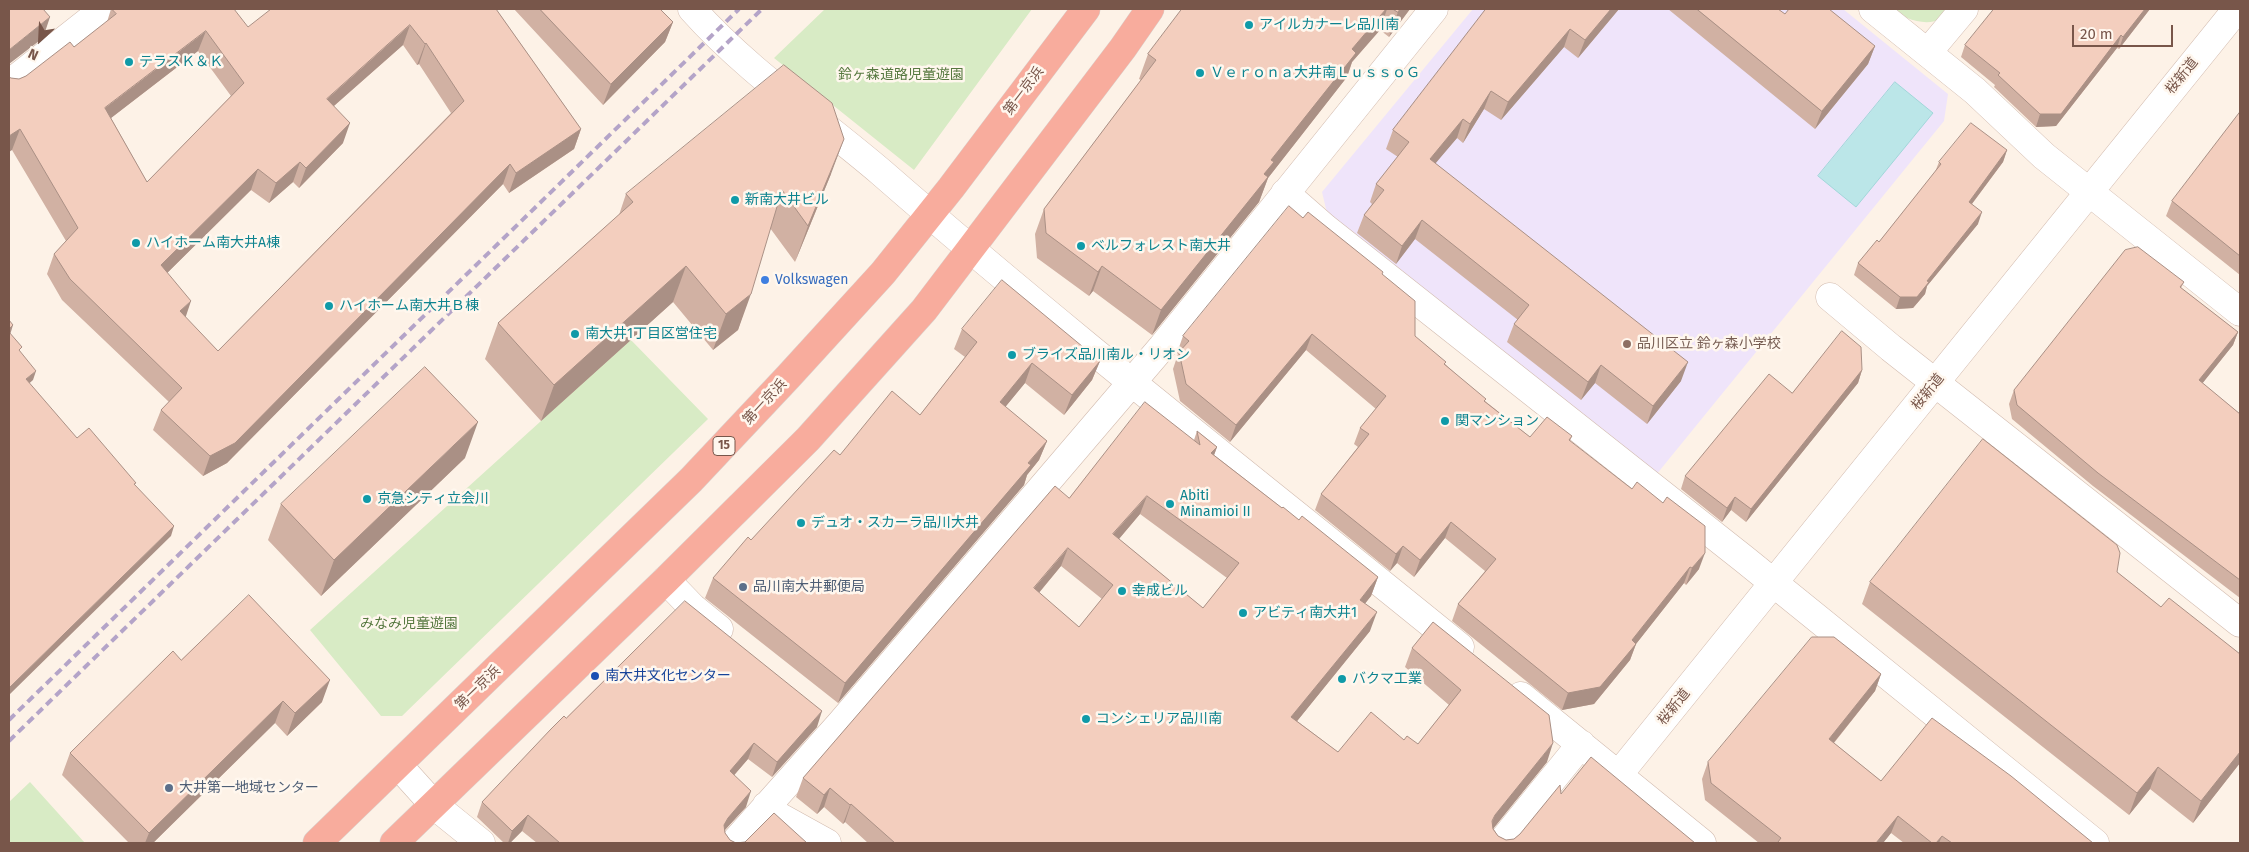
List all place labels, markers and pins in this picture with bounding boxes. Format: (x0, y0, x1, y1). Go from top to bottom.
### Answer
place label: アイルカナーレ品川南 (1259, 17, 1399, 33)
marker: アイルカナーレ品川南 (1243, 19, 1255, 31)
place label: テラスＫ＆Ｋ (139, 54, 223, 70)
marker: テラスＫ＆Ｋ (123, 56, 135, 68)
place label: Ｖｅｒｏｎａ大井南ＬｕｓｓｏＧ (1210, 65, 1420, 81)
marker: Ｖｅｒｏｎａ大井南ＬｕｓｓｏＧ (1194, 67, 1206, 79)
place label: 新南大井ビル (745, 192, 829, 208)
marker: 新南大井ビル (729, 194, 741, 206)
place label: ハイホーム南大井A棟 (146, 235, 280, 251)
marker: ハイホーム南大井A棟 (130, 237, 142, 249)
place label: ベルフォレスト南大井 (1091, 238, 1231, 254)
marker: ベルフォレスト南大井 (1075, 240, 1087, 252)
place label: Volkswagen (775, 272, 848, 288)
marker: Volkswagen (759, 274, 771, 286)
place label: ハイホーム南大井Ｂ棟 (339, 298, 479, 314)
marker: ハイホーム南大井Ｂ棟 (323, 300, 335, 312)
place label: 南大井1丁目区営住宅 (585, 326, 717, 342)
marker: 南大井1丁目区営住宅 (569, 328, 581, 340)
place label: 品川区立 鈴ヶ森小学校 (1637, 336, 1781, 352)
marker: 品川区立 鈴ヶ森小学校 (1621, 338, 1633, 350)
place label: ブライズ品川南ル・リオン (1022, 347, 1190, 363)
marker: ブライズ品川南ル・リオン (1006, 349, 1018, 361)
place label: 関マンション (1455, 413, 1539, 429)
marker: 関マンション (1439, 415, 1451, 427)
place label: Abiti Minamioi II (1180, 488, 1251, 520)
place label: 京急シティ立会川 (377, 491, 489, 507)
marker: 京急シティ立会川 (361, 493, 373, 505)
marker: Abiti Minamioi II (1164, 498, 1176, 510)
place label: デュオ・スカーラ品川大井 (811, 515, 979, 531)
marker: デュオ・スカーラ品川大井 (795, 517, 807, 529)
place label: 品川南大井郵便局 (753, 579, 865, 595)
marker: 品川南大井郵便局 (737, 581, 749, 593)
place label: 幸成ビル (1132, 583, 1188, 599)
marker: 幸成ビル (1116, 585, 1128, 597)
place label: アビティ南大井1 (1253, 605, 1357, 621)
marker: アビティ南大井1 (1237, 607, 1249, 619)
place label: 南大井文化センター (605, 668, 731, 684)
marker: 南大井文化センター (589, 670, 601, 682)
place label: バクマ工業 (1352, 671, 1422, 687)
marker: バクマ工業 (1336, 673, 1348, 685)
place label: コンシェリア品川南 (1096, 711, 1222, 727)
marker: コンシェリア品川南 (1080, 713, 1092, 725)
place label: 大井第一地域センター (179, 780, 319, 796)
marker: 大井第一地域センター (163, 782, 175, 794)

